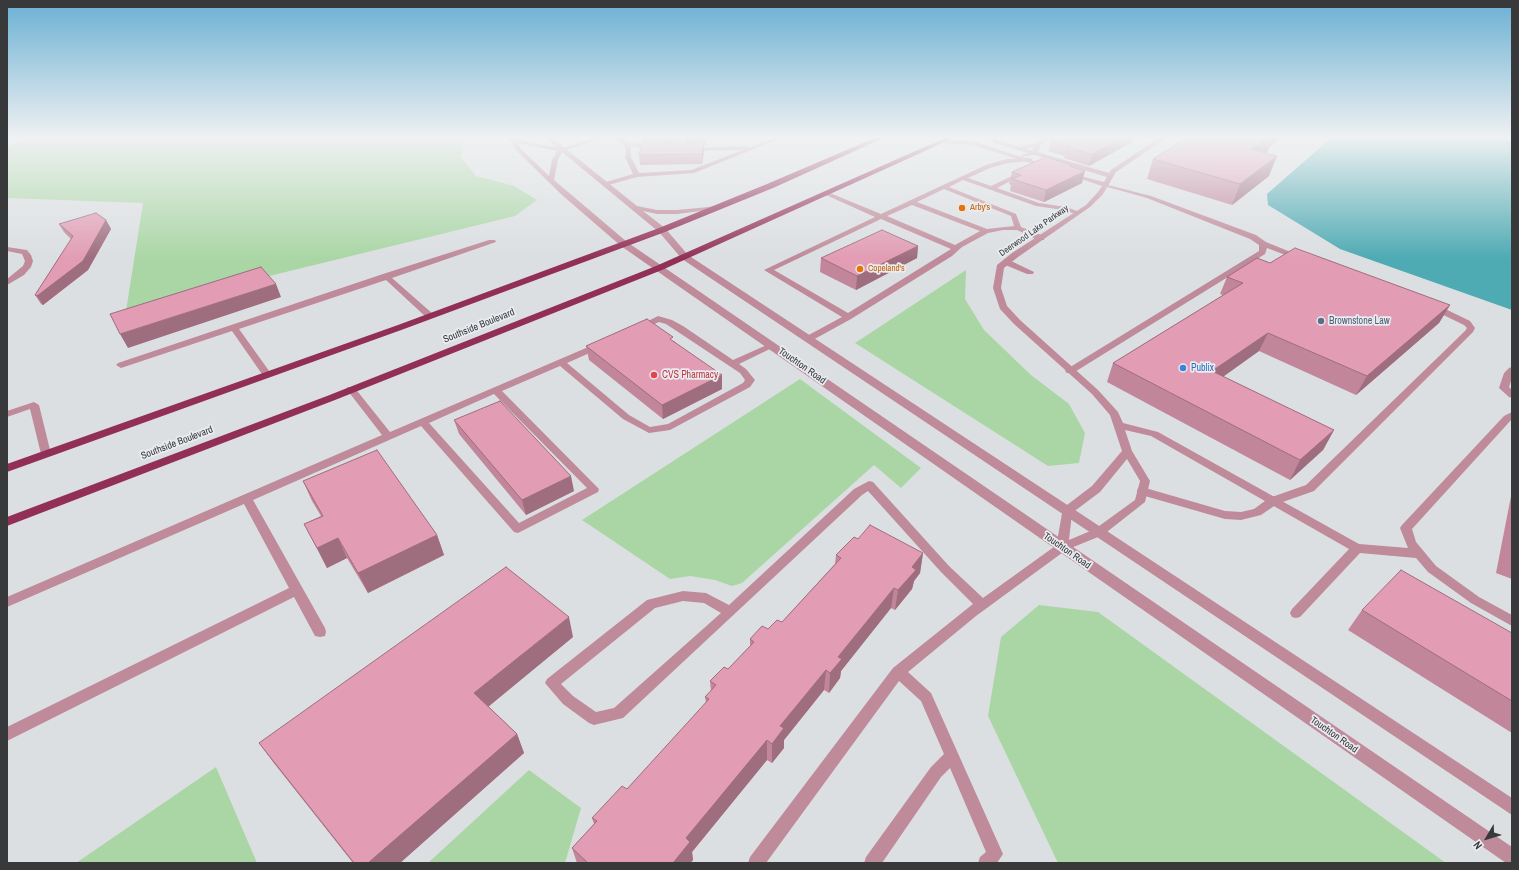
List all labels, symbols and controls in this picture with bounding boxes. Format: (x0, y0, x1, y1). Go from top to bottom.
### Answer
marker: Arby's (957, 203, 967, 213)
place label: Arby's (970, 203, 990, 213)
street label: Deerwood Lake Parkway (997, 203, 1071, 259)
marker: Copeland's (855, 264, 865, 274)
place label: Copeland's (868, 264, 905, 274)
street label: Southside Boulevard (441, 306, 517, 346)
place label: Brownstone Law (1329, 315, 1390, 327)
marker: Brownstone Law (1316, 316, 1326, 326)
street label: Touchton Road (776, 345, 828, 387)
place label: Publix (1191, 362, 1214, 374)
marker: Publix (1178, 363, 1188, 373)
place label: CVS Pharmacy (662, 369, 718, 381)
marker: CVS Pharmacy (649, 370, 659, 380)
street label: Southside Boulevard (139, 424, 215, 462)
street label: Touchton Road (1041, 530, 1093, 572)
street label: Touchton Road (1308, 714, 1360, 756)
north arrow (1467, 818, 1507, 858)
text: N (1470, 839, 1485, 852)

